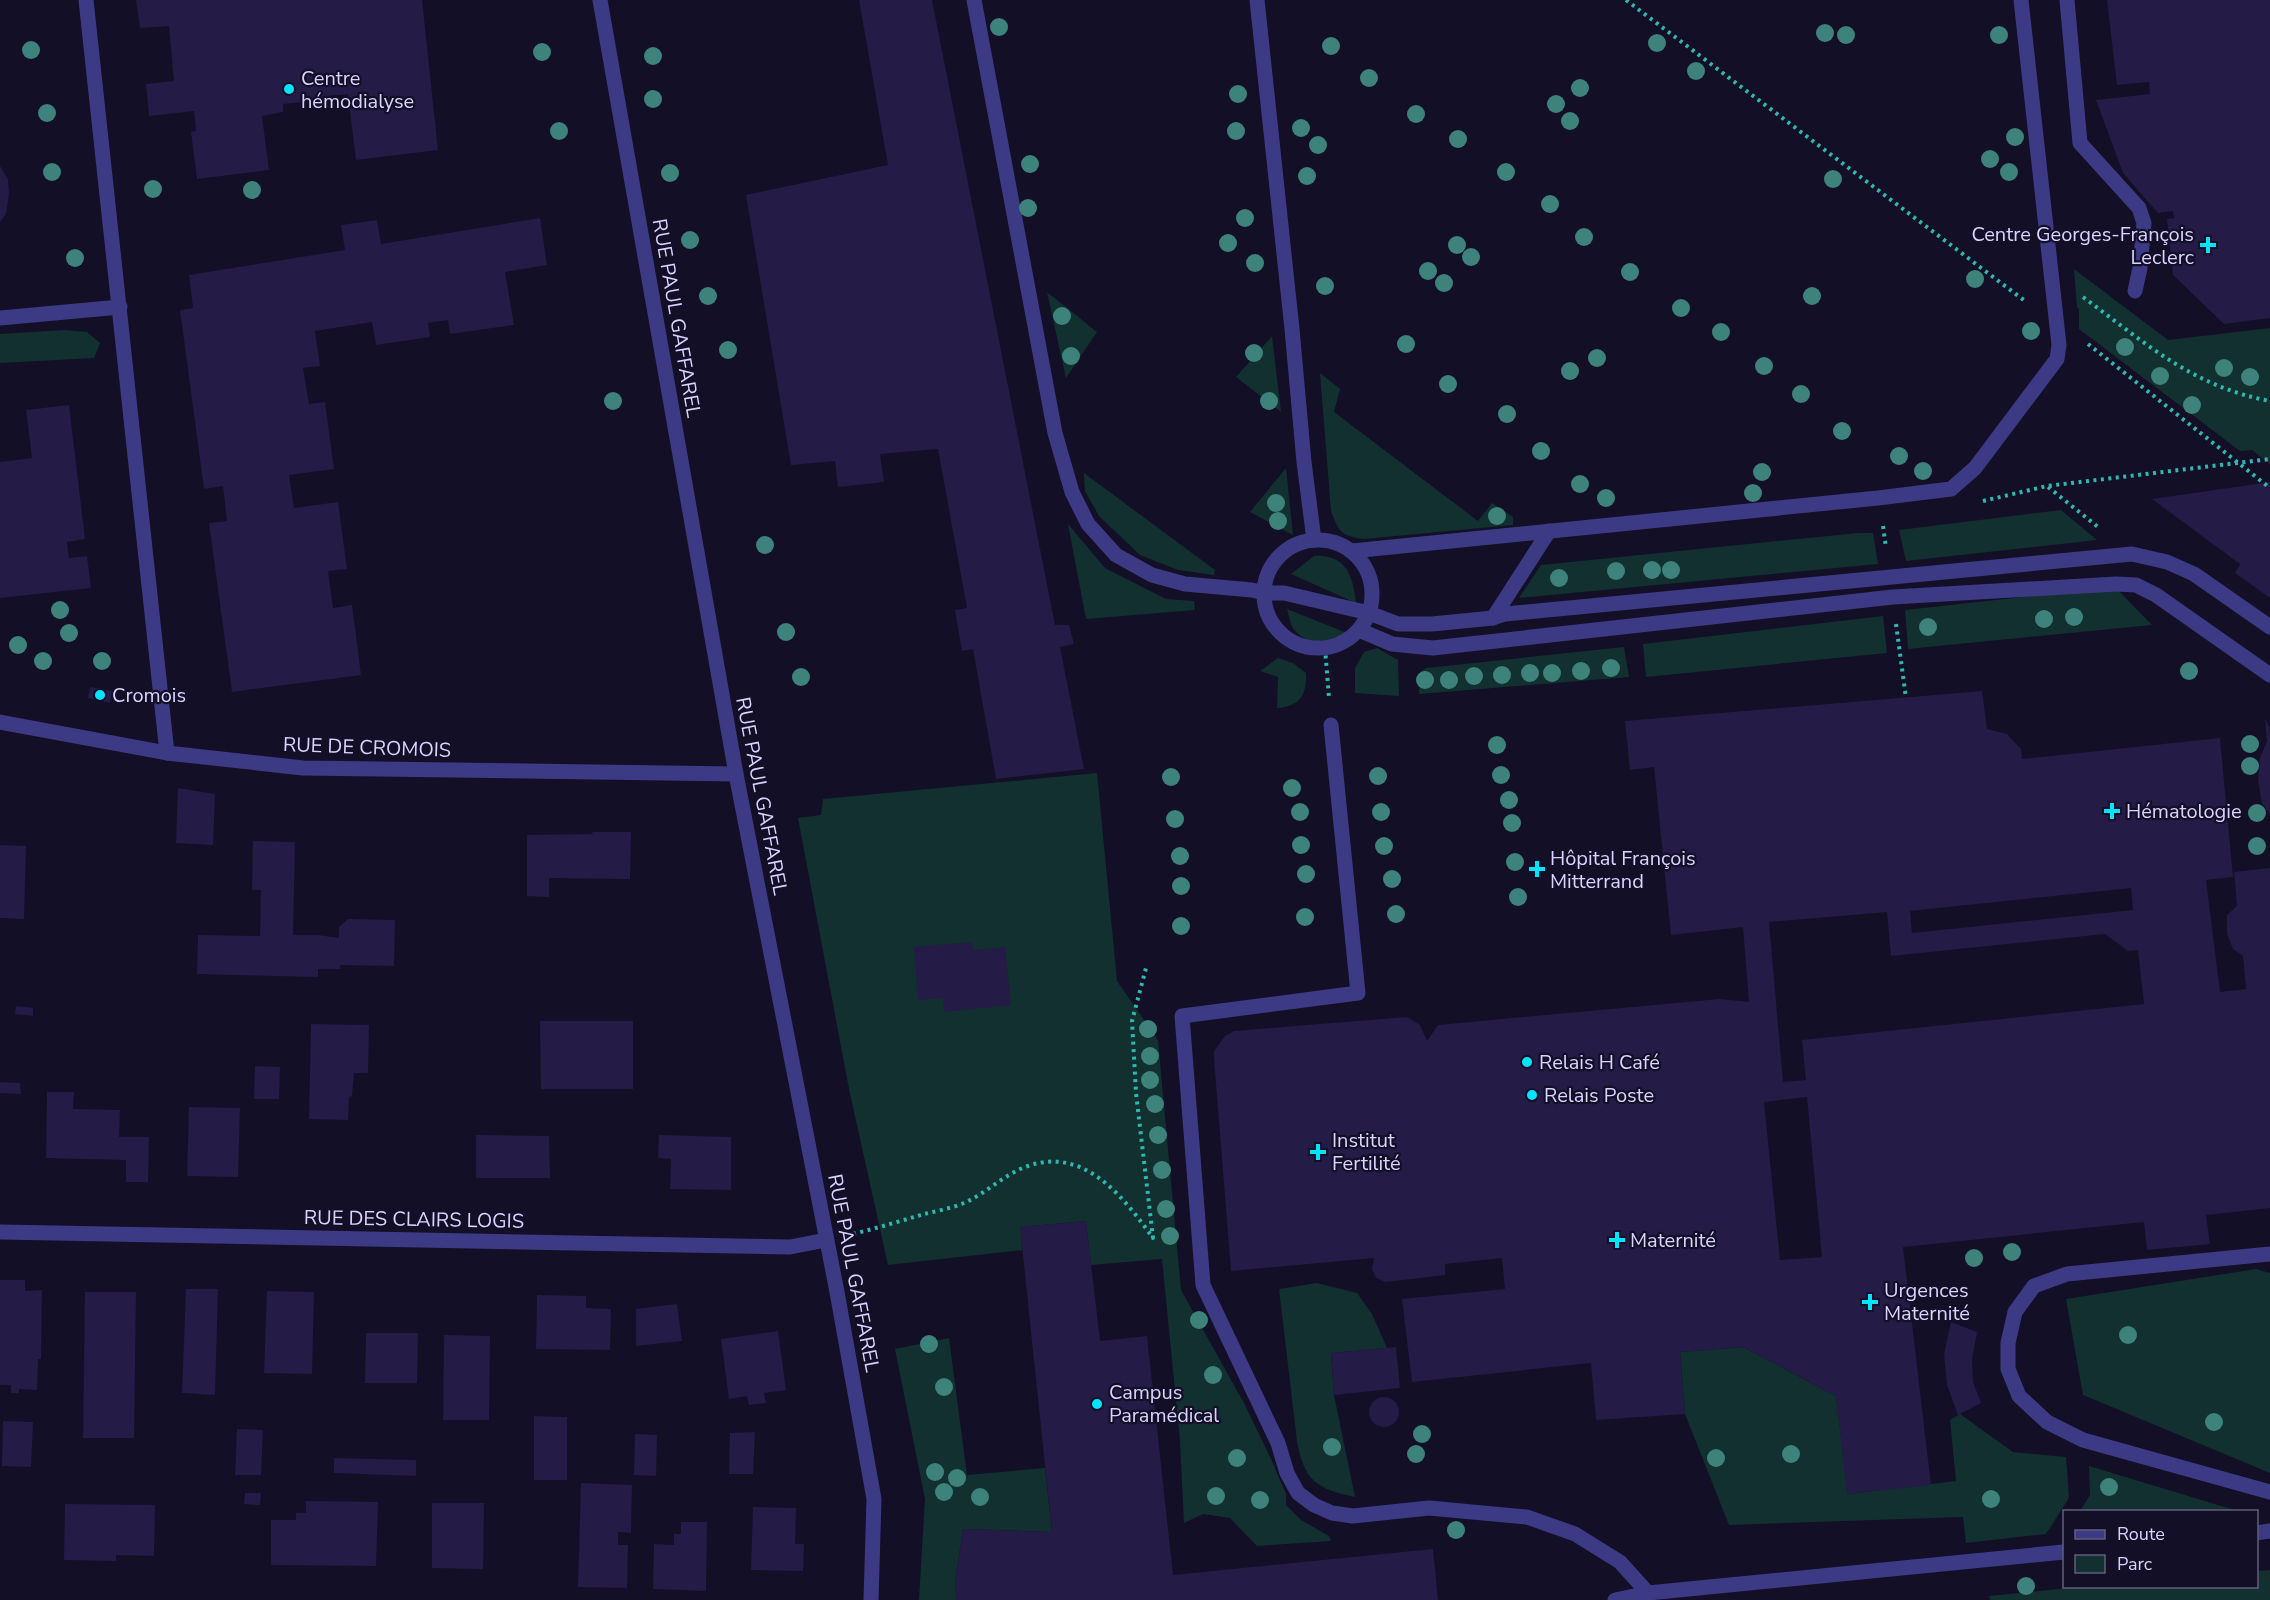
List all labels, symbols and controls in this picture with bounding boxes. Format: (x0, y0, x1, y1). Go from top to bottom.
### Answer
place label: Centre hémodialyse (301, 65, 414, 115)
marker: Centre hémodialyse (282, 82, 296, 96)
street label: RUE PAUL GAFFAREL (646, 217, 707, 420)
place label: Centre Georges-François Leclerc (1971, 221, 2194, 271)
marker: Centre Georges-François Leclerc (2199, 236, 2217, 254)
place label: Cromois (112, 682, 186, 709)
marker: Cromois (93, 688, 107, 702)
street label: RUE PAUL GAFFAREL (729, 695, 794, 898)
street label: RUE DE CROMOIS (282, 731, 452, 764)
place label: Hématologie (2126, 798, 2242, 825)
marker: Hématologie (2103, 802, 2121, 820)
place label: Hôpital François Mitterrand (1550, 845, 1696, 895)
marker: Hôpital François Mitterrand (1528, 860, 1546, 878)
place label: Relais H Café (1539, 1049, 1660, 1076)
marker: Relais H Café (1520, 1055, 1534, 1069)
place label: Relais Poste (1544, 1082, 1654, 1109)
marker: Relais Poste (1525, 1088, 1539, 1102)
place label: Institut Fertilité (1332, 1127, 1401, 1177)
marker: Institut Fertilité (1309, 1143, 1327, 1161)
street label: RUE PAUL GAFFAREL (821, 1172, 886, 1375)
street label: RUE DES CLAIRS LOGIS (304, 1204, 524, 1235)
place label: Maternité (1630, 1227, 1716, 1254)
marker: Maternité (1608, 1231, 1626, 1249)
place label: Urgences Maternité (1884, 1277, 1970, 1327)
marker: Urgences Maternité (1861, 1293, 1879, 1311)
place label: Campus Paramédical (1109, 1379, 1219, 1429)
marker: Campus Paramédical (1090, 1397, 1104, 1411)
legend (2063, 1510, 2258, 1588)
text: Route (2117, 1522, 2165, 1546)
text: Parc (2117, 1552, 2152, 1576)

